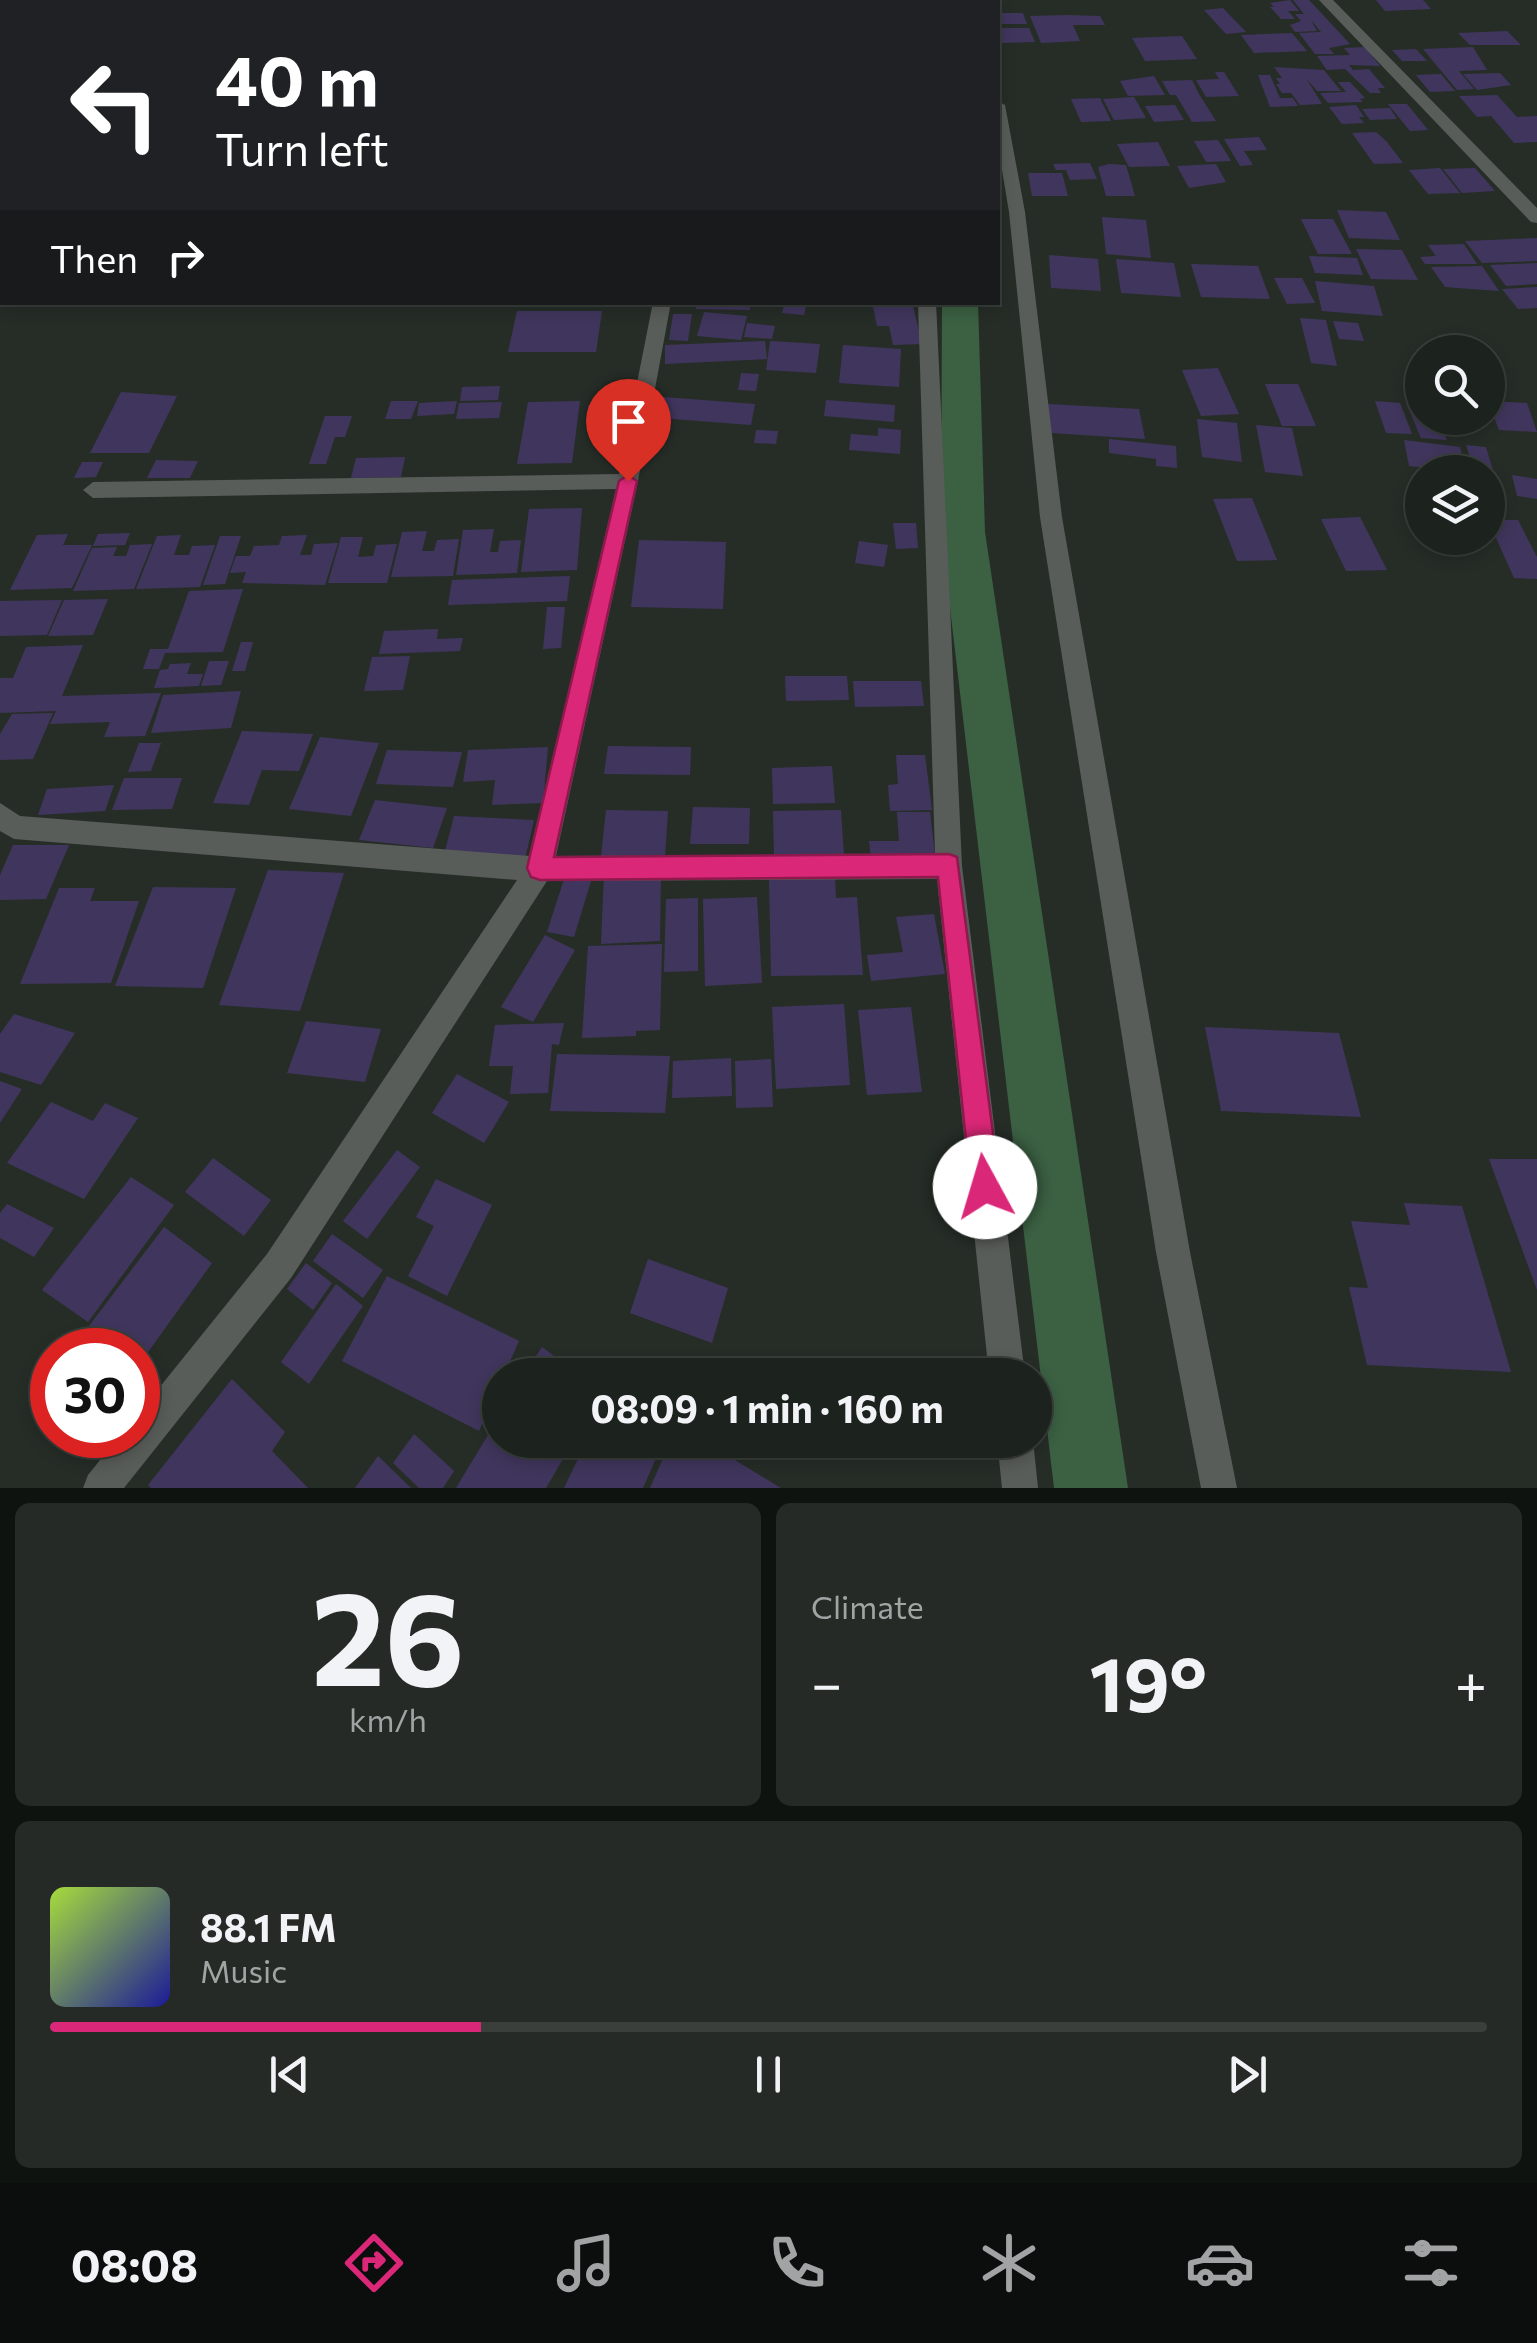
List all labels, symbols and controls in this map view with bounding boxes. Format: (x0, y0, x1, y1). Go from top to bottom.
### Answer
text: 40 m (215, 35, 379, 120)
icon: left (50, 40, 180, 170)
text: Turn left (215, 120, 389, 175)
icon: right (158, 230, 213, 285)
text: Then (50, 234, 138, 281)
map controls (1405, 335, 1505, 555)
button: search (1405, 335, 1505, 435)
pin (586, 379, 671, 482)
icon: arrive (601, 394, 656, 449)
button: layers (1405, 455, 1505, 555)
position arrow (933, 1135, 1037, 1239)
speed limit sign: 30 (30, 1328, 160, 1458)
text: 08:09 · 1 min · 160 m (590, 1384, 944, 1431)
text: 26 (311, 1554, 465, 1713)
text: Climate (811, 1586, 924, 1626)
text: 19° (1090, 1636, 1207, 1727)
text: − (811, 1648, 842, 1715)
text: + (1455, 1648, 1487, 1715)
text: km/h (349, 1699, 427, 1739)
text: 88.1 FM (200, 1903, 337, 1950)
text: Music (200, 1950, 287, 1990)
icon: previous (262, 2047, 317, 2102)
icon: pause (741, 2047, 796, 2102)
icon: next (1220, 2047, 1275, 2102)
icon: directions (339, 2228, 409, 2298)
icon: music (551, 2228, 621, 2298)
icon: phone (762, 2228, 832, 2298)
icon: climate (974, 2228, 1044, 2298)
icon: car (1185, 2228, 1255, 2298)
icon: filters (1396, 2228, 1466, 2298)
text: 08:08 (71, 2236, 198, 2291)

